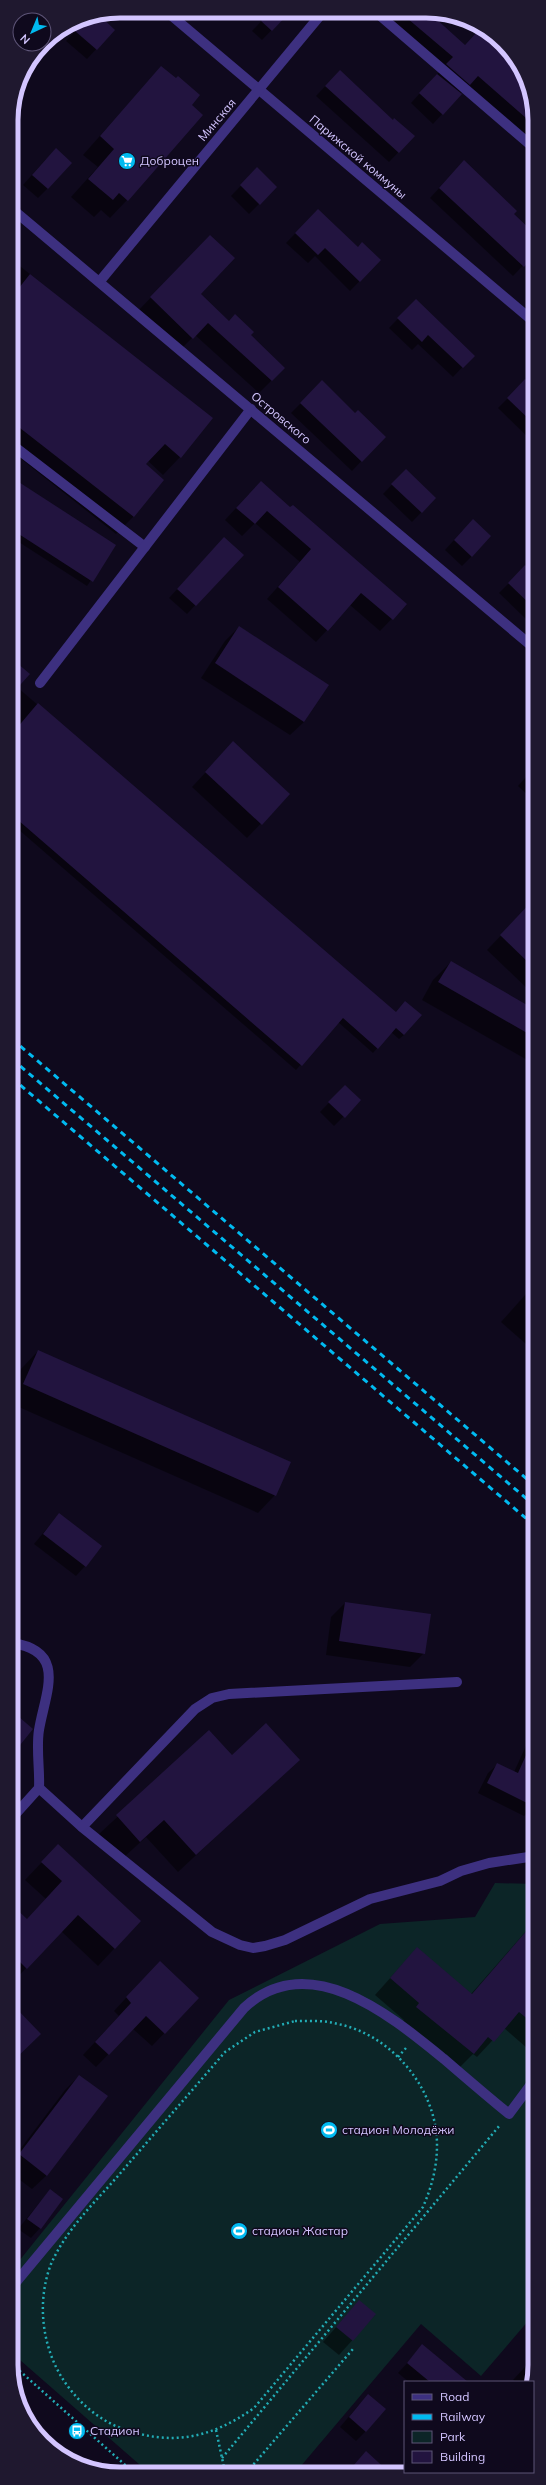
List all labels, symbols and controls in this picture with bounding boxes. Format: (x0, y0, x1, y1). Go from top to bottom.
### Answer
north arrow (12, 12, 52, 52)
text: N (17, 31, 33, 47)
street label: Минская (194, 95, 239, 144)
street label: Парижской коммуны (307, 111, 410, 202)
supermarket icon: Доброцен (117, 151, 137, 171)
place label: Доброцен (140, 153, 199, 168)
street label: Островского (248, 388, 314, 447)
sports icon: стадион Молодёжи (319, 2120, 339, 2140)
place label: стадион Молодёжи (342, 2122, 455, 2137)
sports icon: стадион Жастар (229, 2221, 249, 2241)
place label: стадион Жастар (252, 2223, 348, 2238)
legend (404, 2381, 534, 2473)
text: Road (440, 2389, 469, 2404)
text: Railway (440, 2409, 486, 2424)
bus stop icon: Стадион (67, 2421, 87, 2441)
place label: Стадион (90, 2423, 140, 2438)
text: Park (440, 2429, 466, 2444)
text: Building (440, 2449, 485, 2464)

